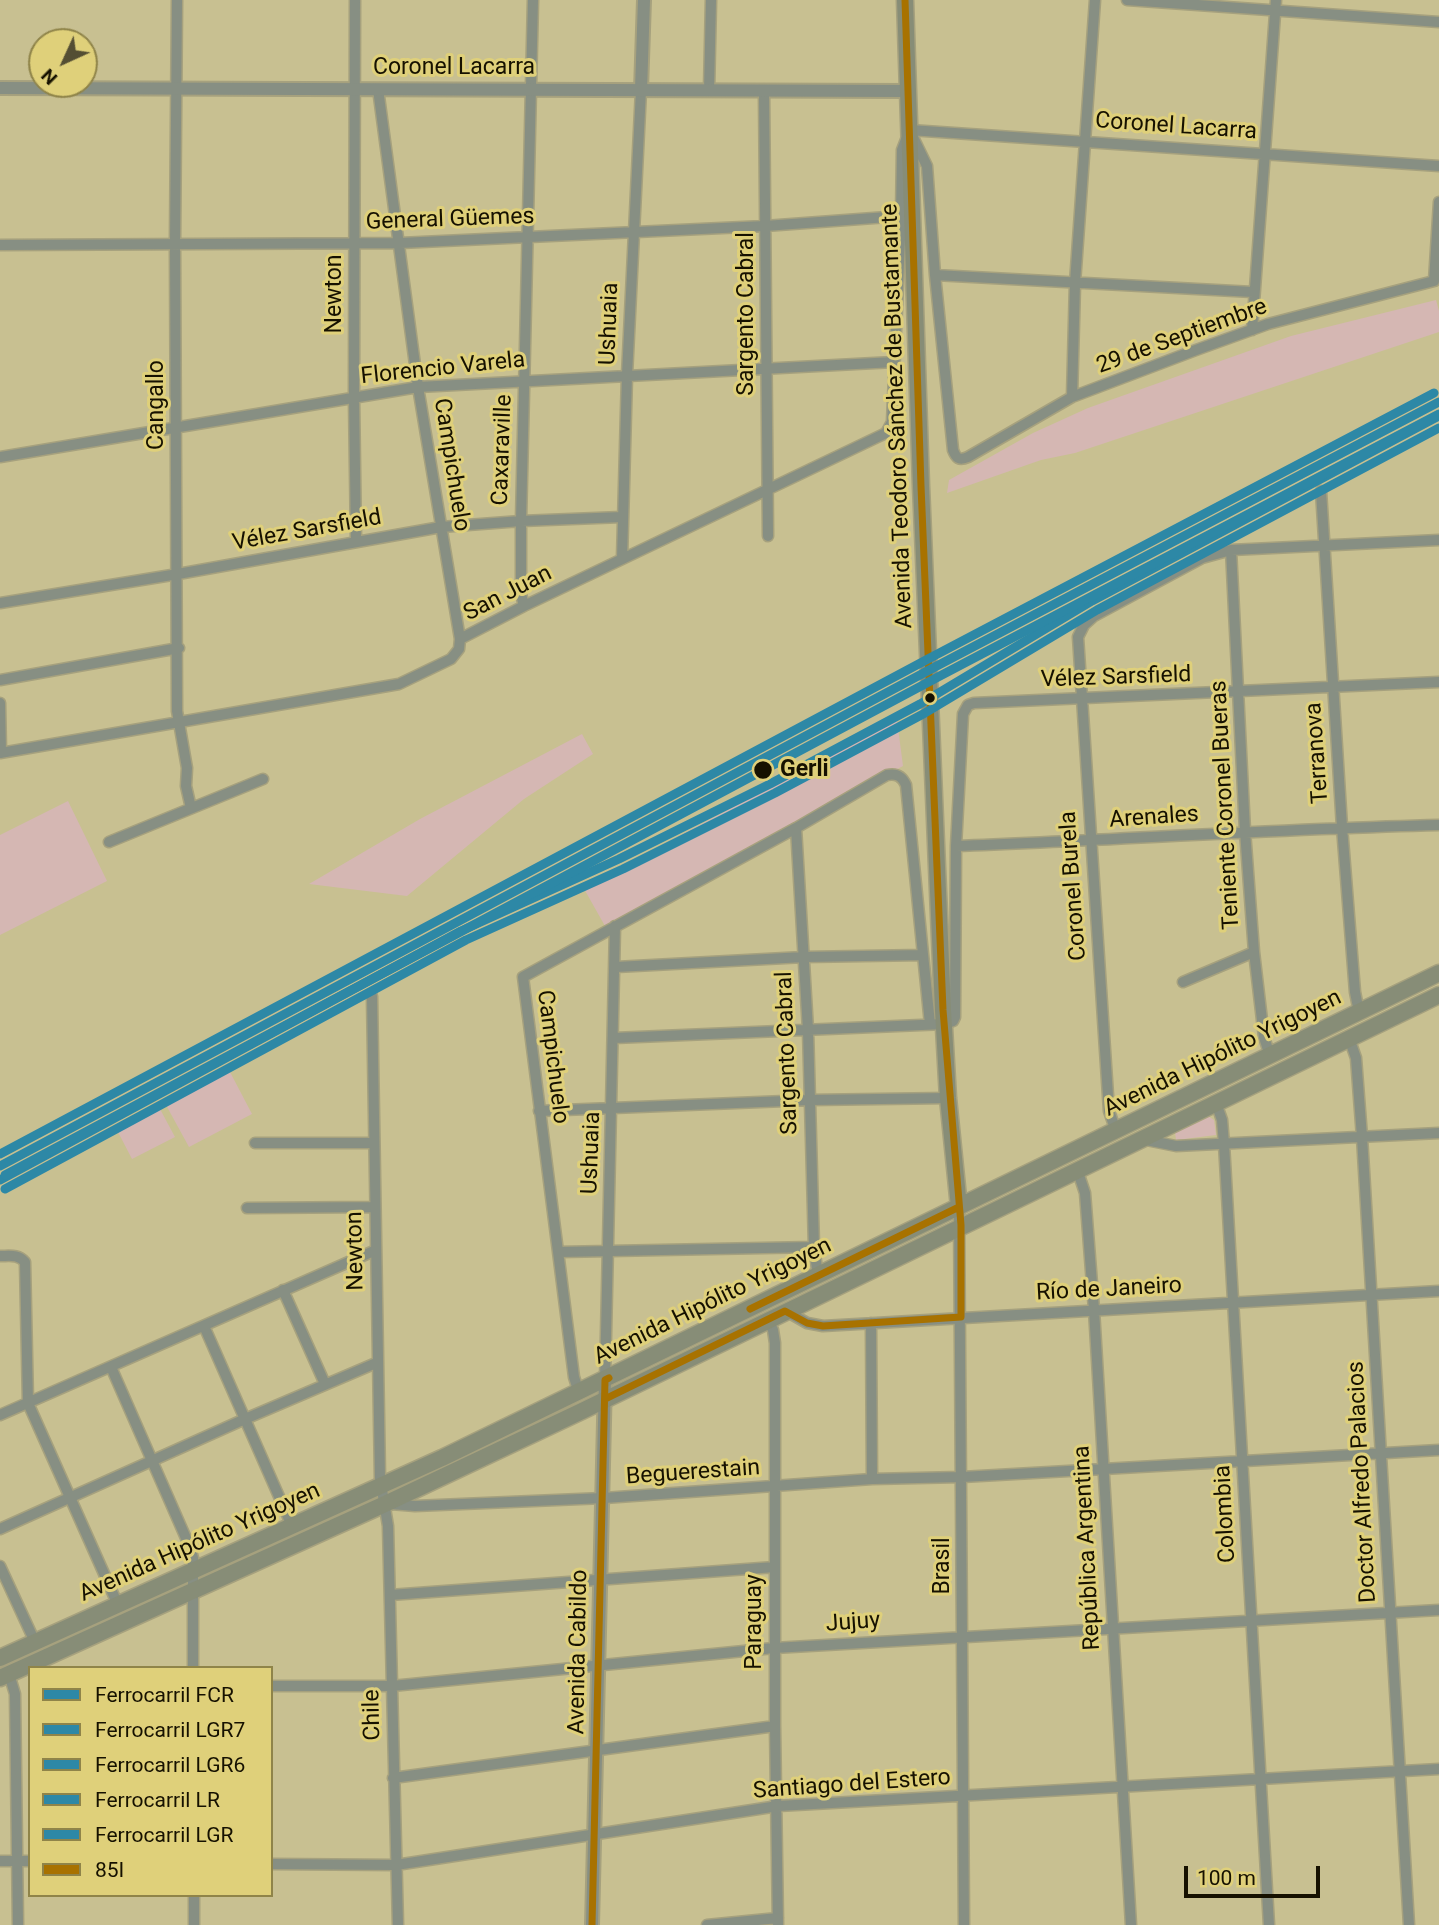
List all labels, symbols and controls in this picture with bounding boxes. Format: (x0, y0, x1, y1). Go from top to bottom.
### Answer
north arrow (28, 28, 98, 98)
street label: Coronel Lacarra (373, 54, 535, 82)
text: N (36, 64, 62, 90)
street label: Coronel Lacarra (1094, 108, 1258, 146)
street label: General Güemes (365, 203, 535, 237)
street label: Avenida Teodoro Sánchez de Bustamante (877, 203, 919, 629)
street label: Sargento Cabral (733, 232, 761, 396)
street label: Newton (321, 254, 349, 334)
street label: Ushuaia (595, 282, 625, 366)
street label: 29 de Septiembre (1093, 293, 1271, 381)
street label: Florencio Varela (360, 347, 526, 391)
street label: Cangallo (143, 360, 171, 450)
street label: Caxaraville (487, 394, 519, 506)
street label: Campichuelo (427, 396, 475, 534)
street label: Vélez Sarsfield (230, 504, 384, 558)
street label: San Juan (459, 560, 557, 628)
street label: Vélez Sarsfield (1040, 662, 1192, 694)
street label: Teniente Coronel Bueras (1206, 680, 1246, 930)
unlabelled marker (923, 691, 937, 705)
street label: Terranova (1301, 701, 1335, 805)
place label: Gerli (780, 756, 829, 784)
marker: Gerli (752, 759, 774, 781)
street label: Arenales (1108, 801, 1200, 835)
street label: Coronel Burela (1055, 810, 1093, 962)
street label: Sargento Cabral (771, 971, 805, 1135)
street label: Avenida Hipólito Yrigoyen (1100, 984, 1346, 1124)
street label: Campichuelo (530, 989, 574, 1125)
street label: Ushuaia (577, 1111, 607, 1195)
street label: Newton (342, 1211, 370, 1291)
street label: Avenida Hipólito Yrigoyen (590, 1232, 836, 1372)
street label: Río de Janeiro (1035, 1272, 1183, 1308)
street label: Doctor Alfredo Palacios (1343, 1360, 1383, 1604)
street label: República Argentina (1069, 1445, 1107, 1651)
street label: Beguerestain (625, 1455, 761, 1491)
street label: Colombia (1210, 1464, 1242, 1564)
street label: Avenida Hipólito Yrigoyen (75, 1477, 325, 1609)
street label: Brasil (929, 1537, 957, 1595)
street label: Avenida Cabildo (564, 1569, 594, 1735)
street label: Paraguay (741, 1574, 769, 1670)
street label: Jujuy (825, 1607, 881, 1639)
legend (28, 1666, 273, 1897)
text: Ferrocarril FCR (95, 1683, 234, 1707)
street label: Chile (359, 1689, 387, 1741)
text: Ferrocarril LGR7 (95, 1718, 245, 1742)
text: Ferrocarril LGR6 (95, 1753, 245, 1777)
street label: Santiago del Estero (752, 1764, 952, 1806)
text: Ferrocarril LR (95, 1788, 220, 1812)
text: Ferrocarril LGR (95, 1823, 234, 1847)
scale bar (1187, 1852, 1324, 1896)
text: 85I (95, 1858, 124, 1882)
text: 100 m (1197, 1866, 1256, 1890)

